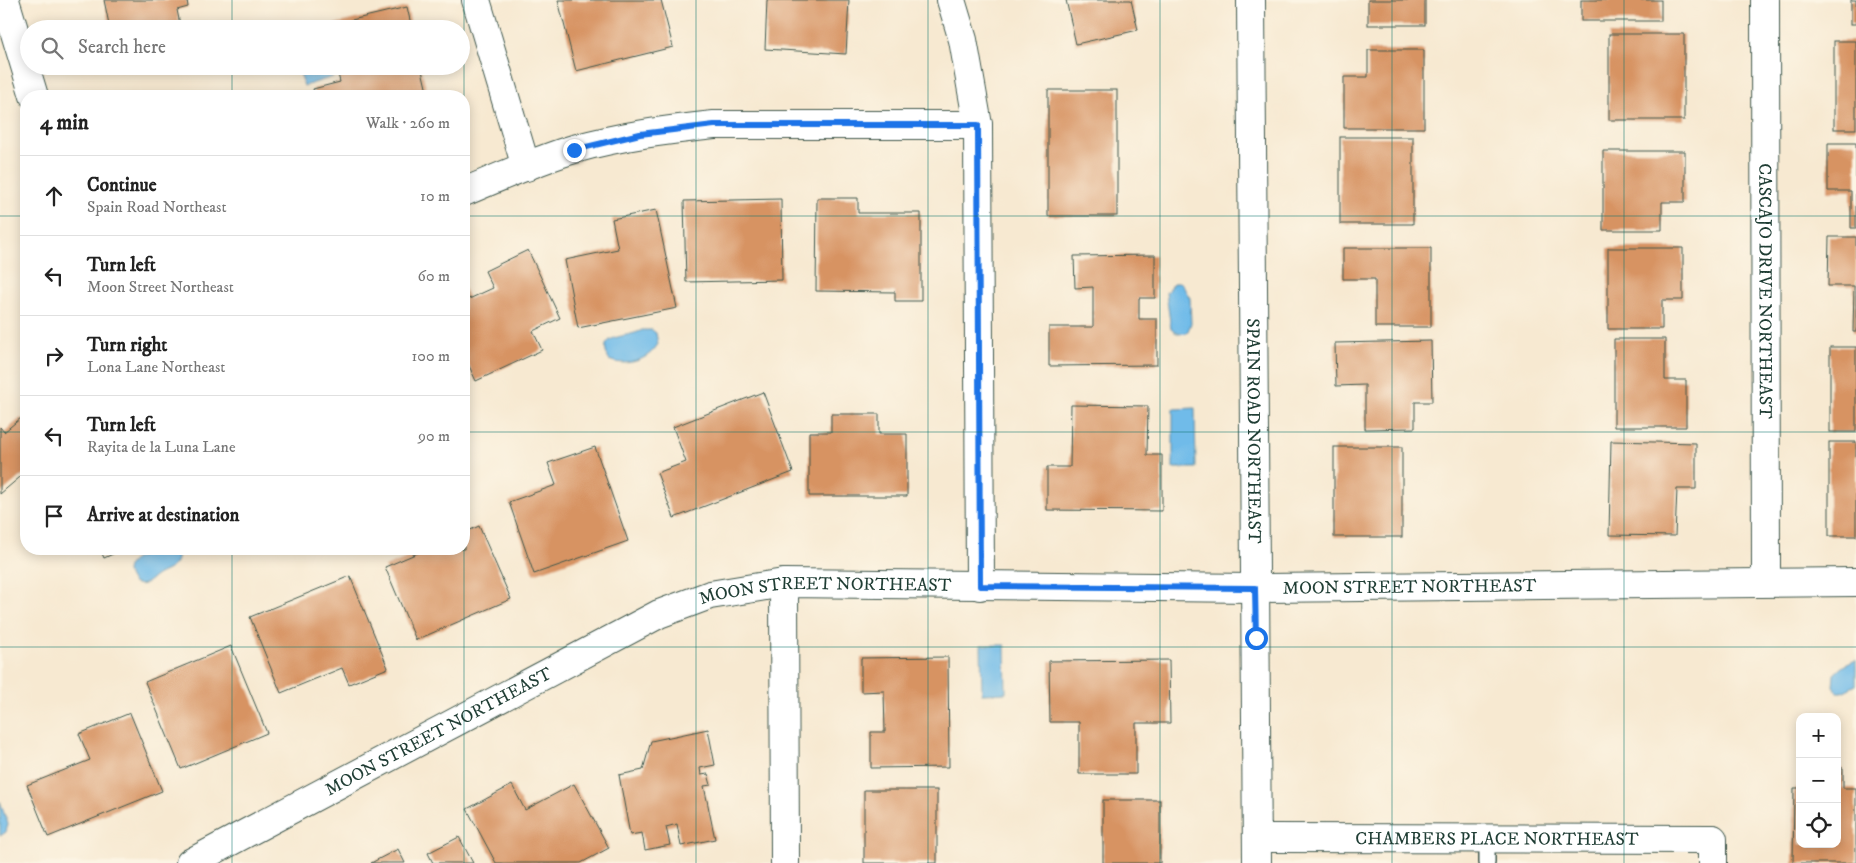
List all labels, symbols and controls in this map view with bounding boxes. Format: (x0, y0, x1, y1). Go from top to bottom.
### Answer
search box (20, 20, 470, 75)
icon: search (38, 34, 66, 62)
text: Search here (78, 36, 166, 59)
text: 4 min (40, 110, 89, 136)
text: Walk · 260 m (366, 113, 450, 133)
route end (563, 139, 586, 162)
street label: CASCAJO DRIVE NORTHEAST (1753, 163, 1776, 419)
text: Continue (87, 174, 157, 197)
icon: ahead (40, 182, 68, 210)
text: 10 m (420, 186, 450, 206)
text: Spain Road Northeast (87, 197, 227, 217)
text: Turn left (87, 254, 156, 277)
icon: left (40, 262, 68, 290)
text: 60 m (418, 266, 450, 286)
text: Moon Street Northeast (87, 277, 234, 297)
street label: SPAIN ROAD NORTHEAST (1241, 318, 1265, 544)
text: Turn right (87, 334, 167, 357)
icon: right (40, 342, 68, 370)
text: 100 m (412, 346, 450, 366)
text: Lona Lane Northeast (87, 357, 225, 377)
text: Turn left (87, 414, 156, 437)
icon: left (40, 422, 68, 450)
text: 90 m (418, 426, 450, 446)
text: Rayita de la Luna Lane (87, 437, 236, 457)
icon: arrive (40, 502, 68, 530)
text: Arrive at destination (87, 504, 239, 527)
street label: MOON STREET NORTHEAST (696, 573, 952, 610)
street label: MOON STREET NORTHEAST (1283, 575, 1537, 600)
route start (1245, 627, 1268, 650)
street label: MOON STREET NORTHEAST (322, 663, 556, 801)
map controls (1796, 713, 1841, 848)
button: + (1796, 713, 1841, 758)
button: − (1796, 758, 1841, 803)
button: locate (1796, 803, 1841, 848)
street label: CHAMBERS PLACE NORTHEAST (1355, 828, 1639, 851)

